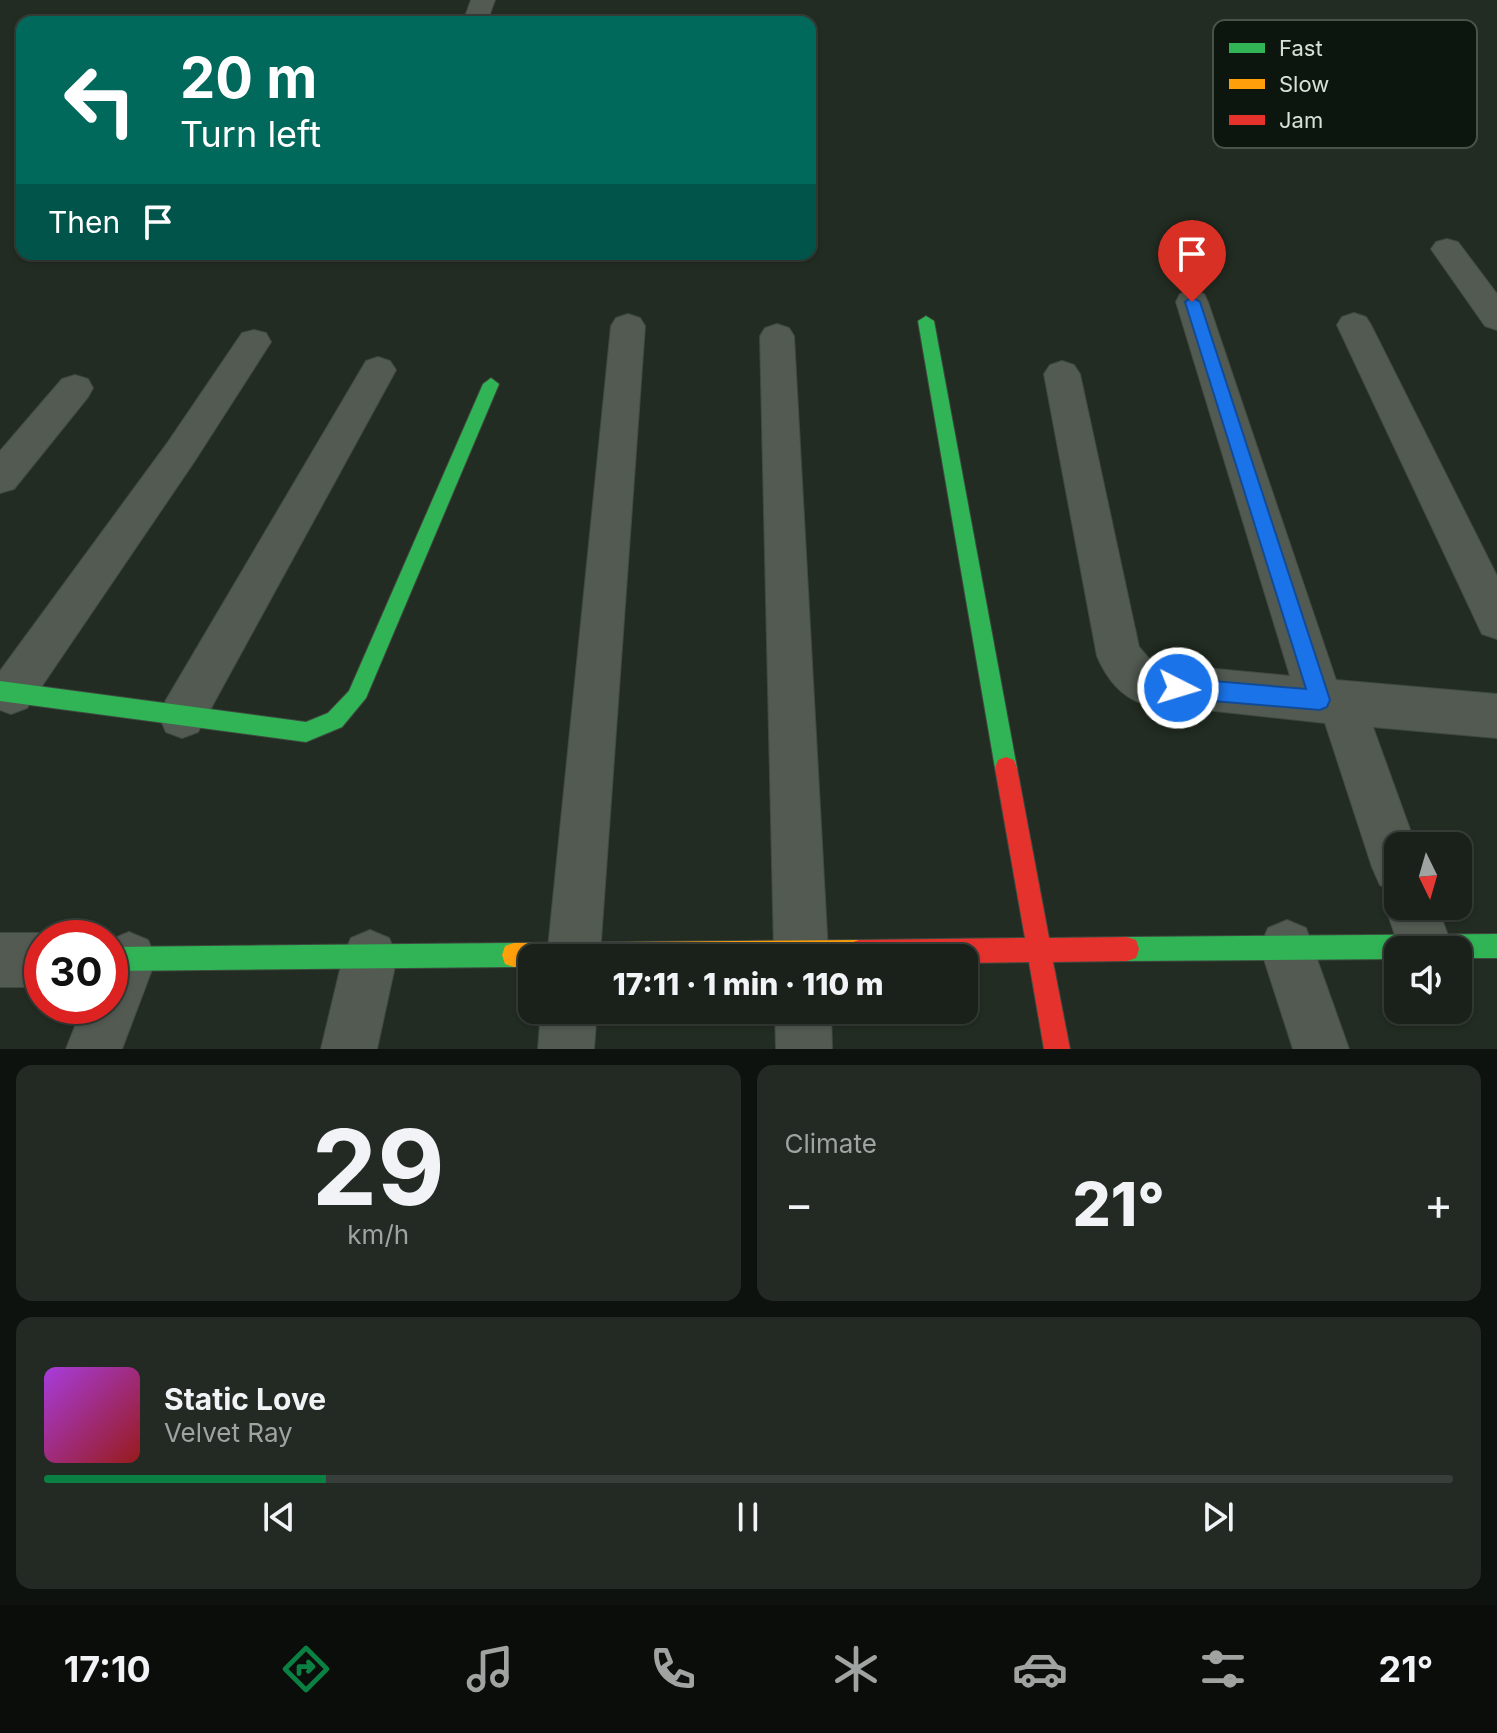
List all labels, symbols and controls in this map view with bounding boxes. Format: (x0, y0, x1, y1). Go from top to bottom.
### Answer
legend (1213, 20, 1477, 148)
text: Fast (1279, 35, 1323, 61)
text: 20 m (180, 44, 317, 112)
icon: left (48, 48, 152, 152)
text: Slow (1279, 71, 1329, 97)
text: Jam (1279, 107, 1323, 133)
text: Turn left (180, 112, 321, 156)
icon: arrive (136, 200, 180, 244)
text: Then (48, 204, 120, 240)
pin (1158, 220, 1226, 302)
icon: arrive (1170, 232, 1214, 276)
position arrow (1136, 646, 1220, 730)
north arrow (1384, 832, 1472, 920)
map controls (1384, 832, 1472, 1024)
speed limit sign: 30 (24, 920, 128, 1024)
button: sound (1384, 936, 1472, 1024)
text: 17:11 · 1 min · 110 m (612, 966, 884, 1002)
text: 29 (312, 1104, 445, 1230)
text: Climate (785, 1128, 877, 1159)
text: 21° (1073, 1168, 1165, 1240)
text: − (785, 1177, 814, 1231)
text: + (1424, 1177, 1453, 1231)
text: km/h (347, 1219, 409, 1250)
text: Static Love (164, 1381, 326, 1417)
text: Velvet Ray (164, 1417, 293, 1448)
icon: previous (257, 1495, 301, 1539)
icon: pause (726, 1495, 770, 1539)
icon: next (1196, 1495, 1240, 1539)
icon: directions (278, 1641, 334, 1697)
icon: music (462, 1641, 518, 1697)
icon: phone (645, 1641, 701, 1697)
icon: climate (828, 1641, 884, 1697)
icon: car (1012, 1641, 1068, 1697)
icon: filters (1195, 1641, 1251, 1697)
text: 17:10 (64, 1647, 151, 1691)
text: 21° (1379, 1647, 1433, 1691)

